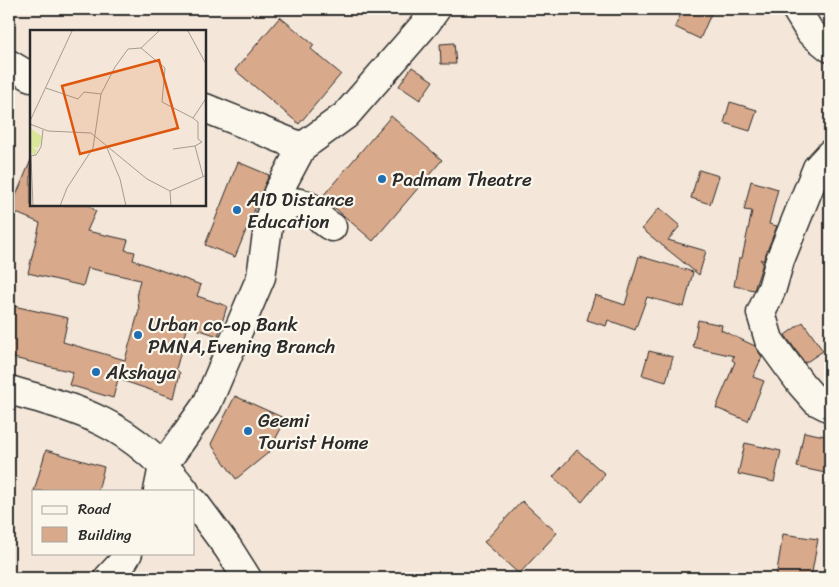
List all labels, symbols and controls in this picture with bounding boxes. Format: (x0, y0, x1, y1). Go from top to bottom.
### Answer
inset map (30, 30, 206, 206)
place label: Padmam Theatre (392, 163, 532, 196)
marker: Padmam Theatre (376, 173, 388, 185)
place label: AID Distance Education (246, 183, 354, 238)
marker: AID Distance Education (231, 204, 243, 216)
place label: Urban co-op Bank PMNA,Evening Branch (148, 308, 335, 363)
marker: Urban co-op Bank PMNA,Evening Branch (132, 329, 144, 341)
place label: Akshaya (105, 356, 177, 389)
marker: Akshaya (90, 366, 102, 378)
place label: Geemi Tourist Home (258, 404, 369, 459)
marker: Geemi Tourist Home (242, 425, 254, 437)
legend (32, 490, 195, 554)
text: Road (78, 496, 111, 522)
text: Building (78, 522, 132, 548)

